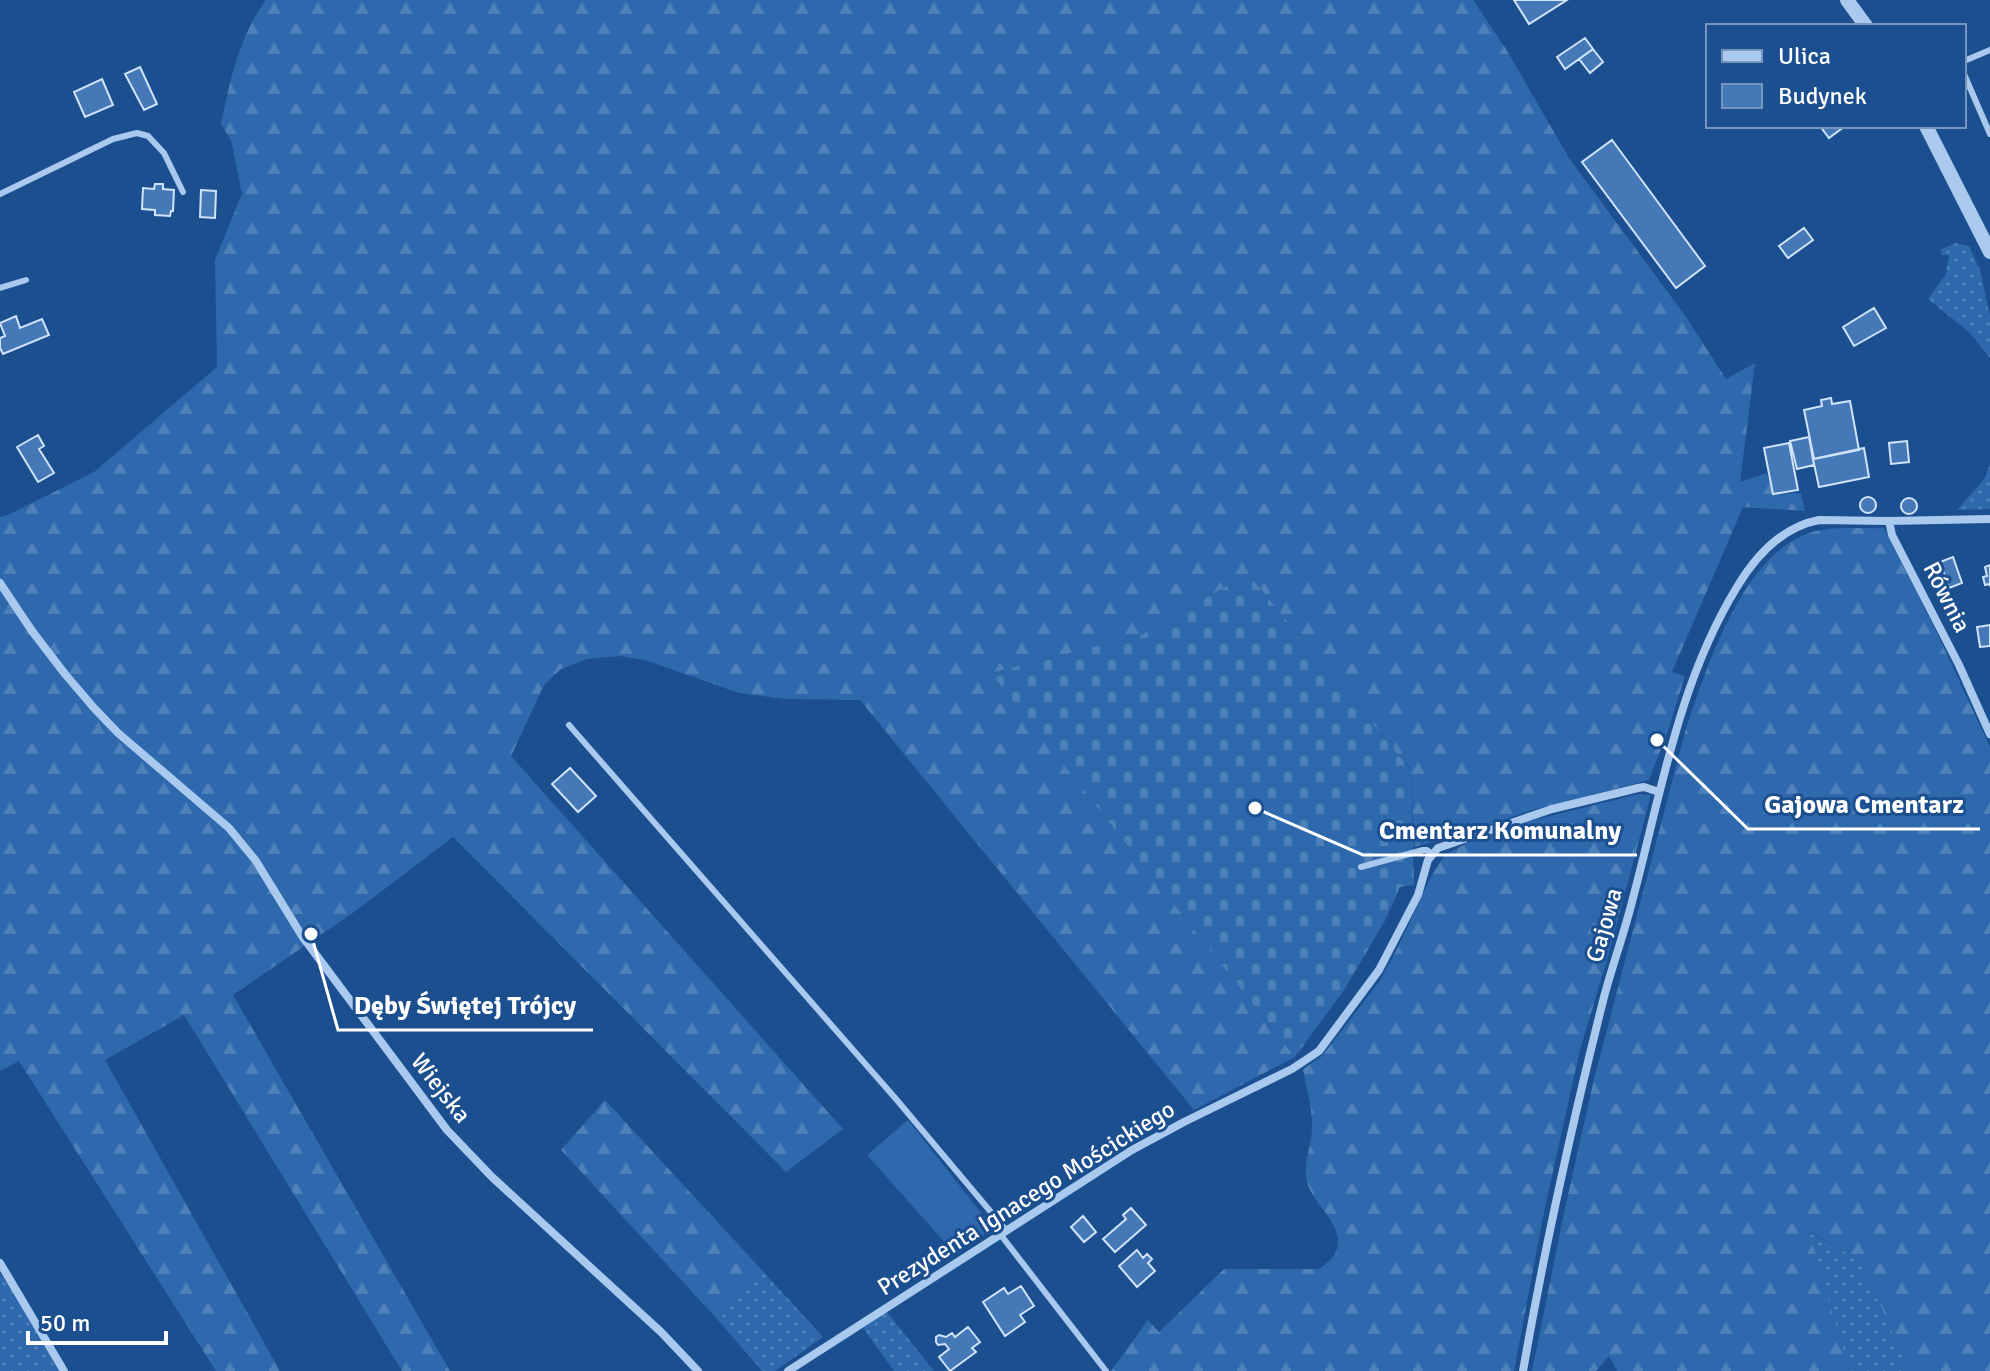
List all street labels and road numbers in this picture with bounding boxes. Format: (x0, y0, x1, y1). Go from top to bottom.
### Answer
street label: Równia (1917, 557, 1977, 637)
street label: Gajowa (1579, 884, 1629, 966)
street label: Wiejska (404, 1047, 478, 1129)
street label: Prezydenta Ignacego Mościckiego (872, 1094, 1180, 1302)

